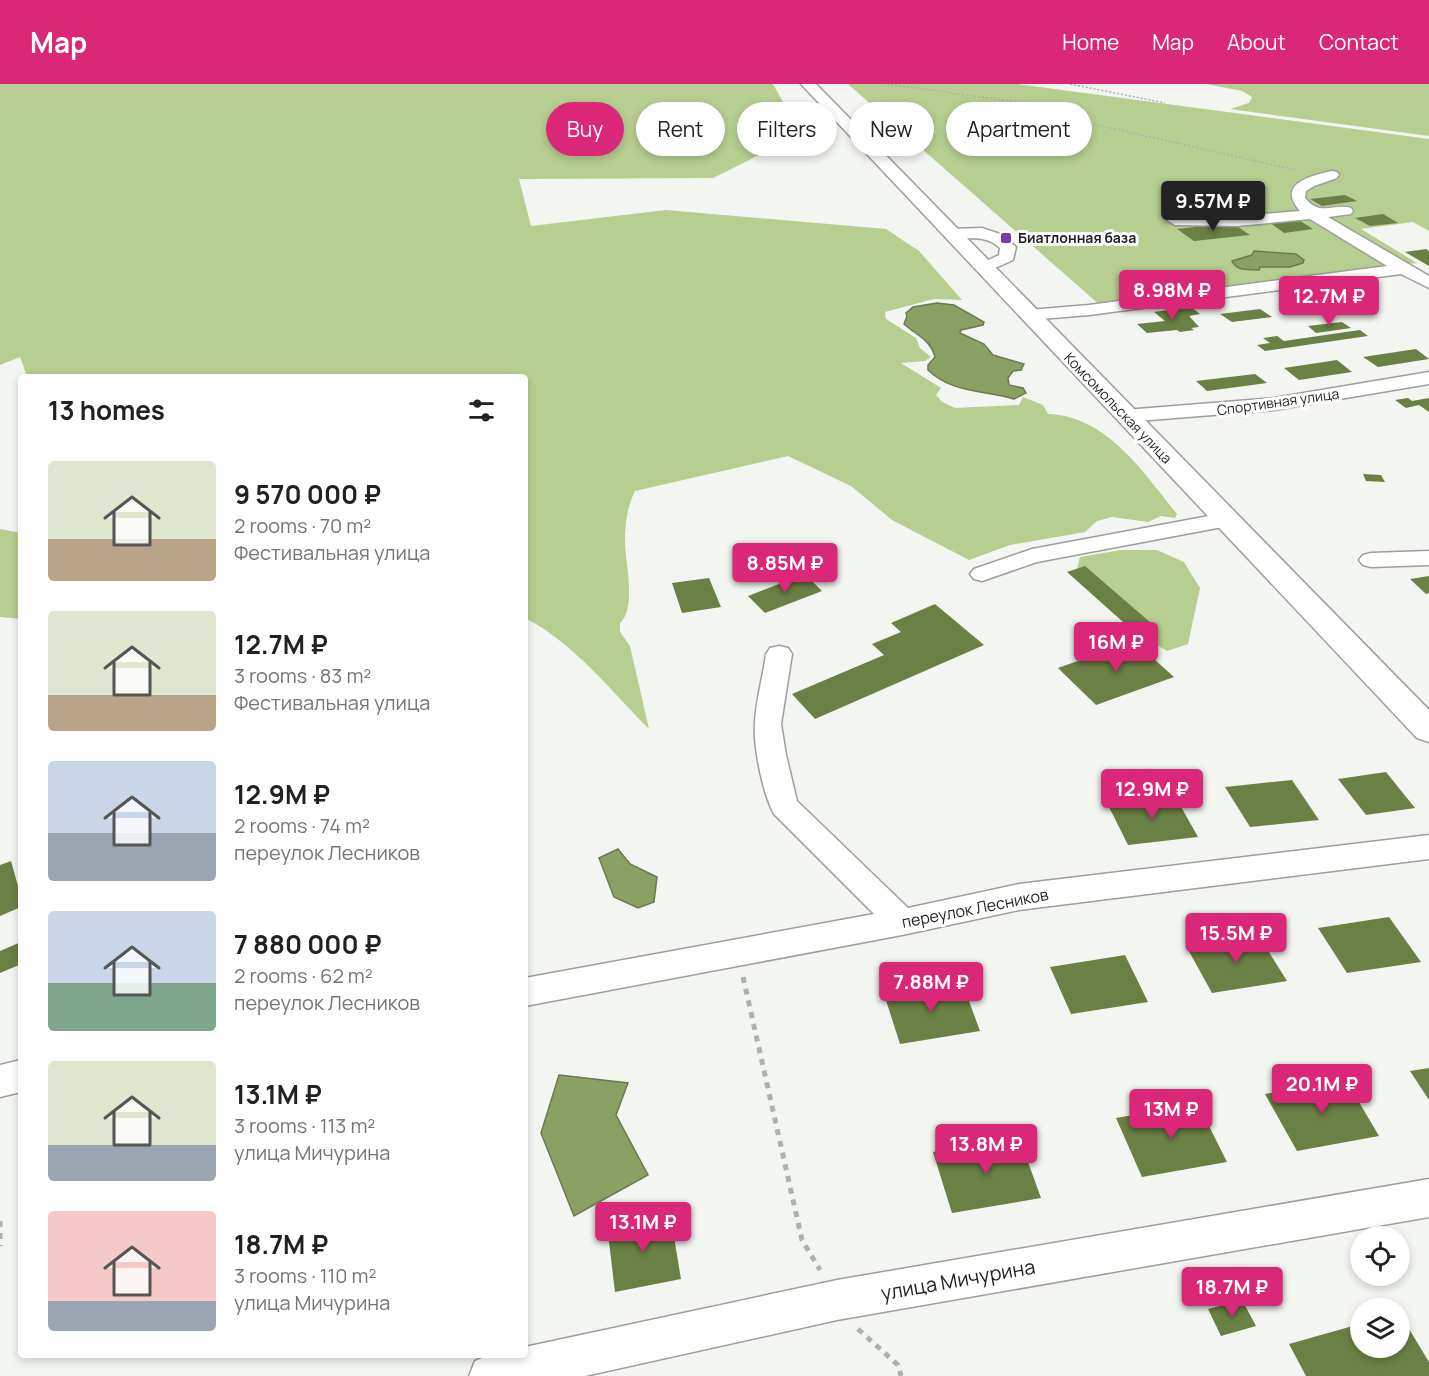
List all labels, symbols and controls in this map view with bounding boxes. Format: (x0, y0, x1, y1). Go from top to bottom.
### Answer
text: Map (30, 23, 87, 61)
text: Home (1062, 28, 1119, 56)
text: Map (1152, 28, 1194, 56)
text: About (1227, 28, 1286, 56)
text: Contact (1319, 28, 1399, 56)
chip: Buy (546, 102, 624, 156)
chip: Rent (636, 102, 725, 156)
chip: Filters (737, 102, 837, 156)
chip: New (849, 102, 934, 156)
chip: Apartment (946, 102, 1092, 156)
pin: 9.57M ₽ (1158, 181, 1268, 232)
text: 9.57M ₽ (1175, 187, 1251, 214)
place label: Биатлонная база (1018, 228, 1136, 247)
marker: Биатлонная база (999, 231, 1013, 245)
pin: 8.98M ₽ (1117, 270, 1227, 321)
text: 8.98M ₽ (1133, 276, 1211, 303)
pin: 12.7M ₽ (1274, 276, 1384, 327)
text: 12.7M ₽ (1293, 282, 1365, 309)
street label: Комсомольская улица (1060, 348, 1176, 467)
street label: Спортивная улица (1216, 384, 1340, 419)
text: 13 homes (48, 392, 165, 428)
icon: filters (465, 394, 498, 427)
text: 9 570 000 ₽ (234, 476, 381, 512)
icon: home (96, 485, 168, 557)
text: 2 rooms · 70 m² (234, 512, 371, 539)
text: Фестивальная улица (234, 539, 430, 566)
pin: 8.85M ₽ (730, 543, 840, 594)
text: 8.85M ₽ (746, 549, 824, 576)
pin: 16M ₽ (1074, 622, 1158, 673)
text: 12.7M ₽ (234, 626, 328, 662)
text: 16M ₽ (1088, 628, 1144, 655)
icon: home (96, 635, 168, 707)
text: 3 rooms · 83 m² (234, 662, 371, 689)
text: Фестивальная улица (234, 689, 430, 716)
pin: 12.9M ₽ (1097, 769, 1207, 820)
text: 12.9M ₽ (1115, 775, 1189, 802)
text: 12.9M ₽ (234, 776, 330, 812)
icon: home (96, 785, 168, 857)
text: 2 rooms · 74 m² (234, 812, 370, 839)
text: переулок Лесников (234, 839, 420, 866)
street label: переулок Лесников (900, 883, 1051, 933)
pin: 15.5M ₽ (1181, 913, 1291, 964)
text: 15.5M ₽ (1199, 919, 1273, 946)
text: 7 880 000 ₽ (234, 926, 382, 962)
icon: home (96, 935, 168, 1007)
text: 2 rooms · 62 m² (234, 962, 373, 989)
pin: 7.88M ₽ (876, 962, 986, 1013)
text: 7.88M ₽ (893, 968, 969, 995)
text: переулок Лесников (234, 989, 420, 1016)
pin: 20.1M ₽ (1267, 1064, 1377, 1115)
text: 20.1M ₽ (1286, 1070, 1358, 1097)
text: 13.1M ₽ (234, 1076, 322, 1112)
icon: home (96, 1085, 168, 1157)
pin: 13M ₽ (1129, 1089, 1213, 1140)
text: 13M ₽ (1143, 1095, 1199, 1122)
text: 3 rooms · 113 m² (234, 1112, 375, 1139)
pin: 13.8M ₽ (931, 1124, 1041, 1175)
text: 13.8M ₽ (949, 1130, 1023, 1157)
text: улица Мичурина (234, 1139, 390, 1166)
pin: 13.1M ₽ (588, 1202, 698, 1253)
text: 13.1M ₽ (609, 1208, 677, 1235)
text: 18.7M ₽ (234, 1226, 328, 1262)
map controls (1350, 1226, 1410, 1358)
button: locate (1350, 1226, 1410, 1286)
icon: home (96, 1235, 168, 1307)
street label: улица Мичурина (879, 1253, 1037, 1306)
text: 3 rooms · 110 m² (234, 1262, 376, 1289)
pin: 18.7M ₽ (1177, 1267, 1287, 1318)
text: 18.7M ₽ (1196, 1273, 1268, 1300)
text: улица Мичурина (234, 1289, 390, 1316)
button: layers (1350, 1298, 1410, 1358)

